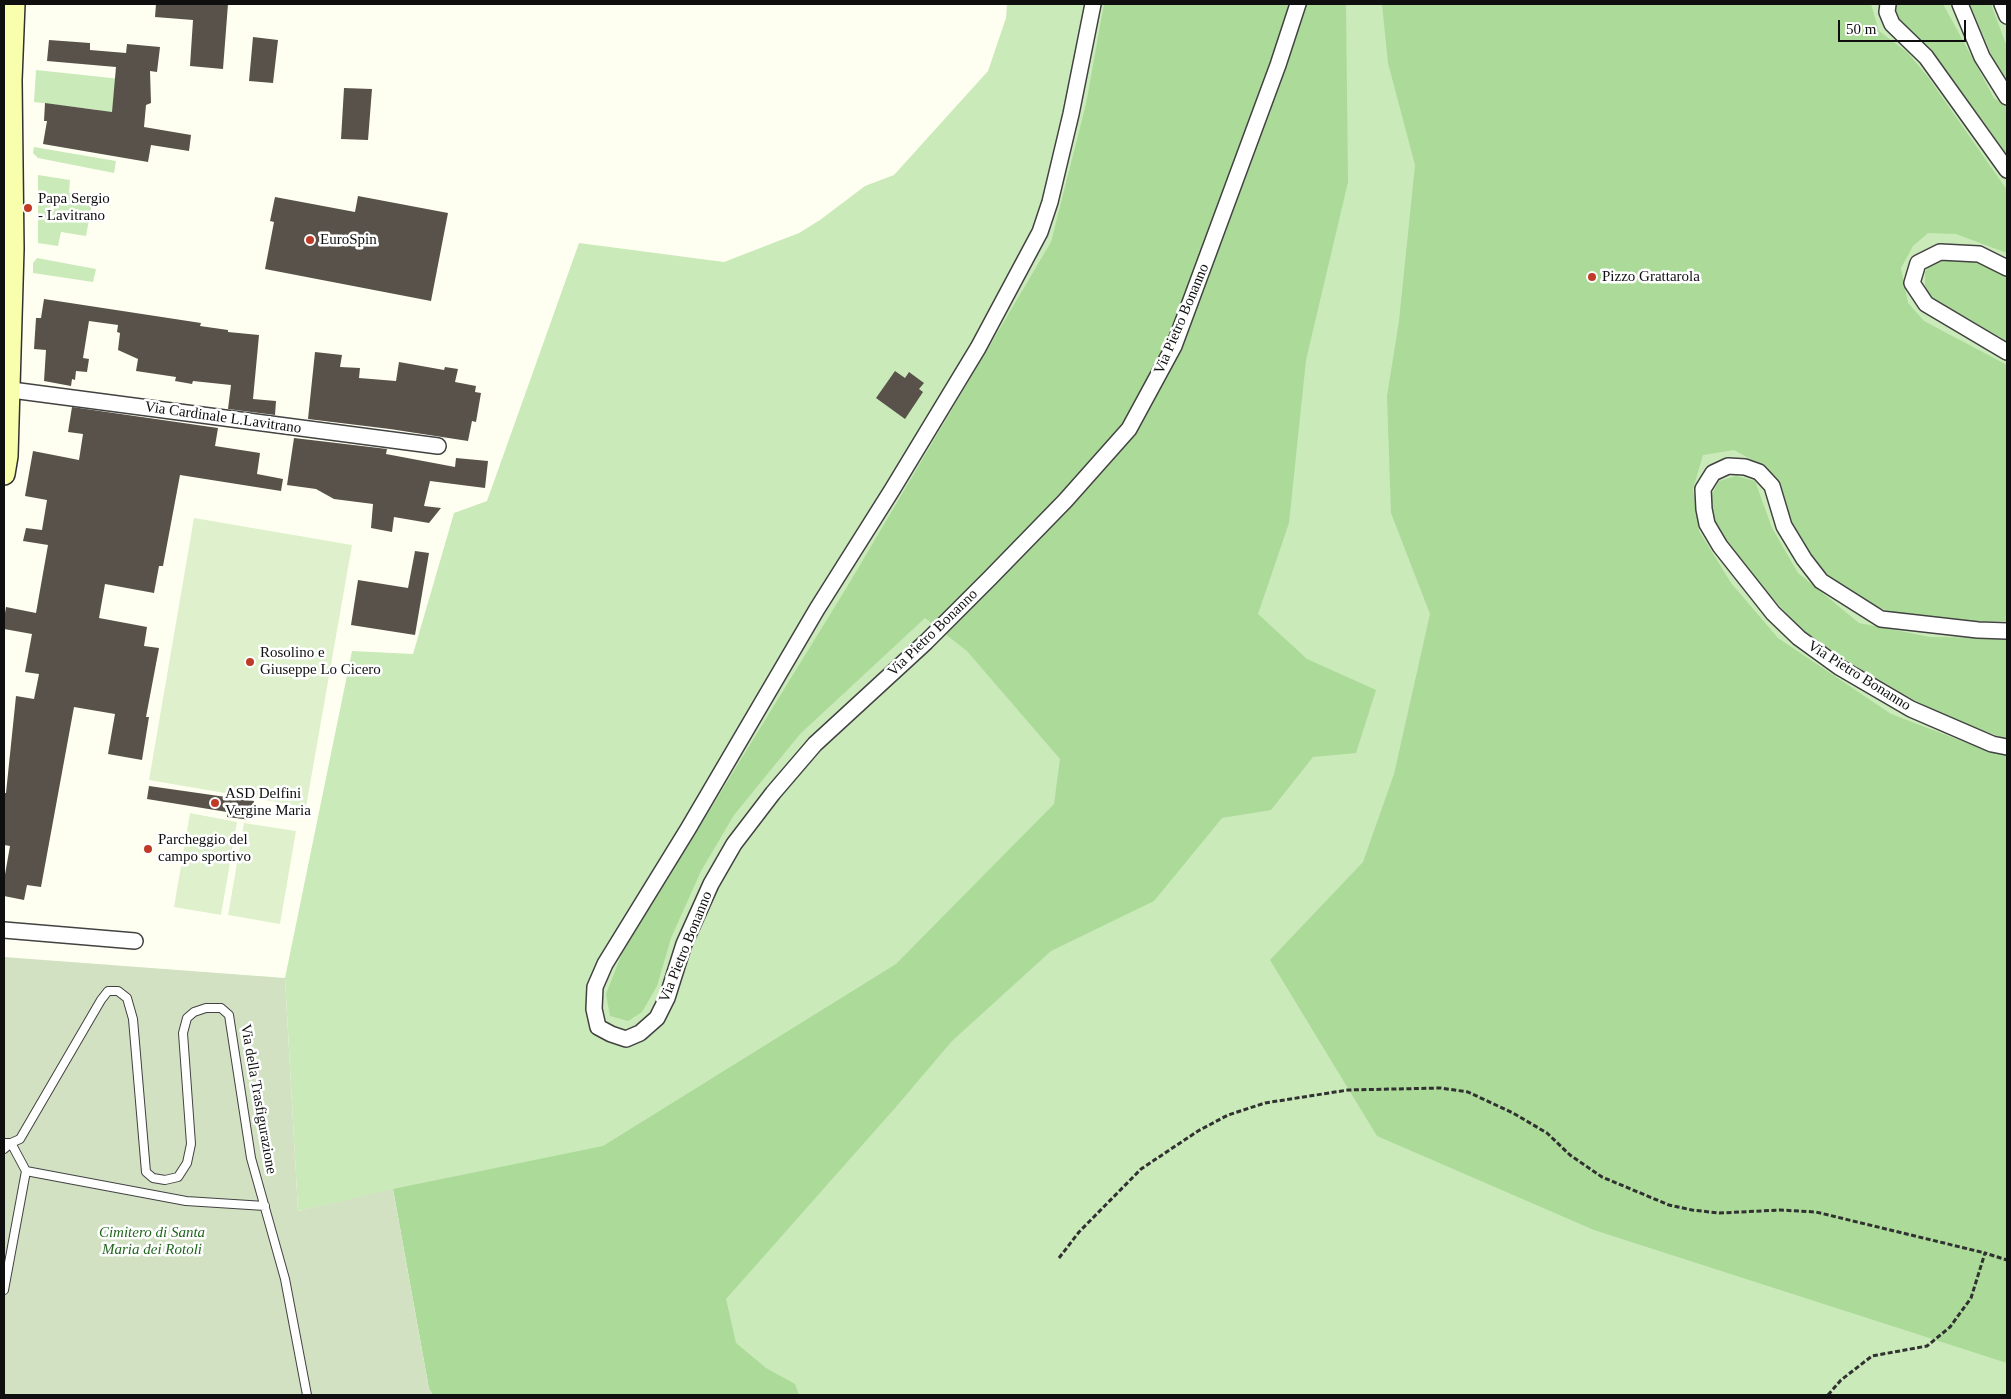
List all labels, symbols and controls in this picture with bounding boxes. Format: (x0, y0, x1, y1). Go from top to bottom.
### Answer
scale bar (1841, 10, 1968, 42)
text: 50 m (1846, 21, 1876, 37)
place label: Papa Sergio - Lavitrano (38, 190, 110, 225)
marker: Papa Sergio - Lavitrano (22, 202, 34, 214)
place label: EuroSpin (320, 231, 377, 249)
marker: EuroSpin (304, 234, 316, 246)
street label: Via Pietro Bonanno (1151, 261, 1213, 377)
place label: Pizzo Grattarola (1602, 268, 1700, 286)
marker: Pizzo Grattarola (1586, 271, 1598, 283)
street label: Via Cardinale L.Lavitrano (144, 398, 302, 438)
street label: Via Pietro Bonanno (884, 585, 982, 681)
street label: Via Pietro Bonanno (1804, 637, 1914, 715)
place label: Rosolino e Giuseppe Lo Cicero (260, 644, 381, 679)
marker: Rosolino e Giuseppe Lo Cicero (244, 656, 256, 668)
place label: ASD Delfini Vergine Maria (225, 785, 311, 820)
marker: ASD Delfini Vergine Maria (209, 797, 221, 809)
place label: Parcheggio del campo sportivo (158, 831, 251, 866)
marker: Parcheggio del campo sportivo (142, 843, 154, 855)
street label: Via Pietro Bonanno (656, 889, 716, 1005)
street label: Via della Trasfigurazione (236, 1023, 280, 1175)
park label: Cimitero di Santa Maria dei Rotoli (99, 1224, 205, 1259)

